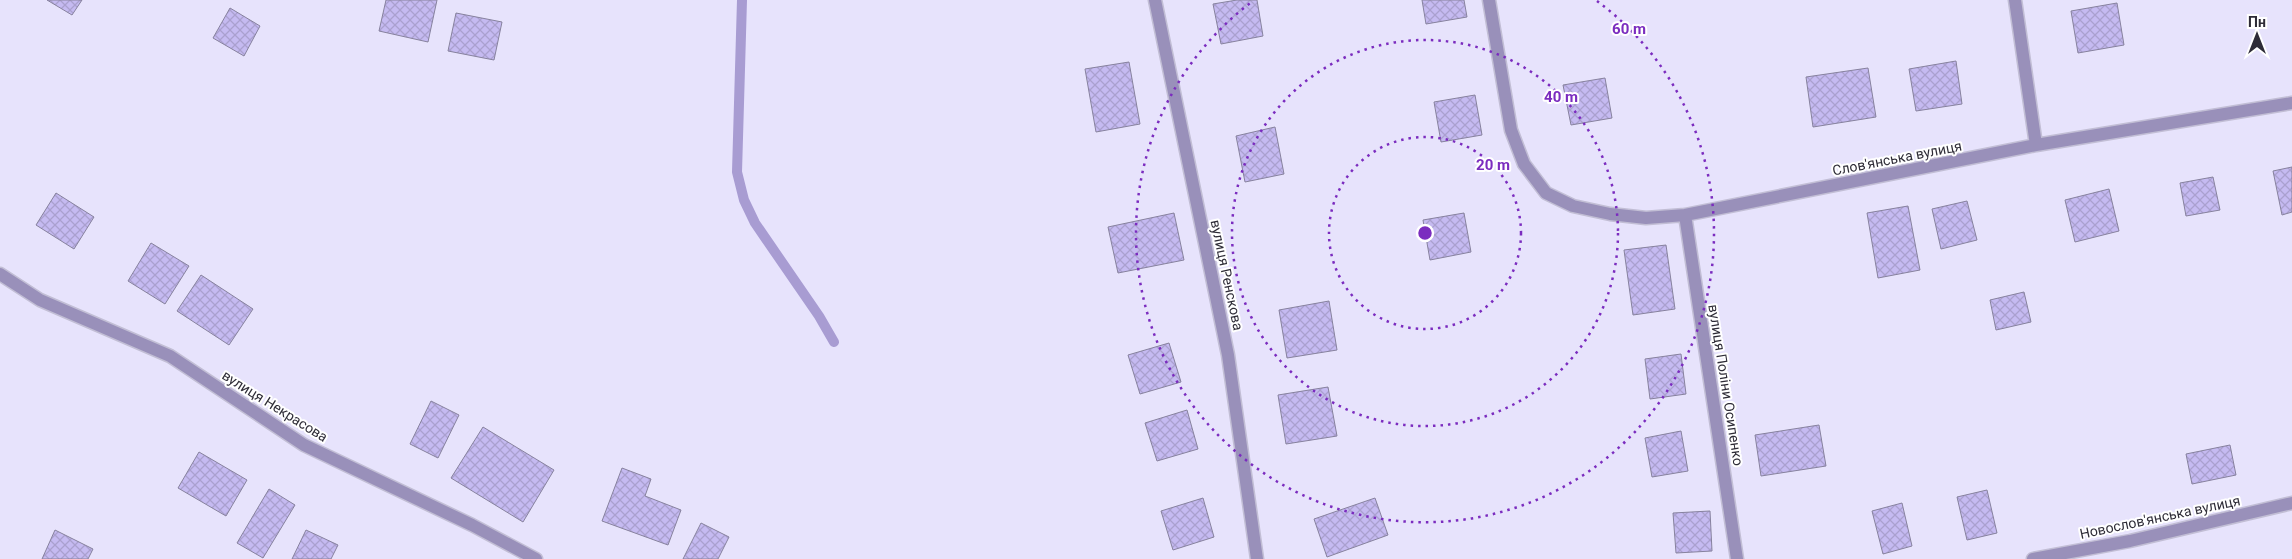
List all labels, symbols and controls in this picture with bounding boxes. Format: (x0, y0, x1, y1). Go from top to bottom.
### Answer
north arrow (2232, 10, 2282, 60)
text: Пн (2248, 14, 2266, 30)
text: 60 m (1612, 20, 1646, 38)
text: 40 m (1544, 88, 1578, 106)
street label: Слов'янська вулиця (1831, 138, 1963, 178)
text: 20 m (1476, 156, 1510, 174)
street label: вулиця Ренскова (1207, 218, 1247, 332)
centre of rings (1416, 224, 1434, 242)
street label: вулиця Поліни Осипенко (1705, 303, 1747, 467)
street label: вулиця Некрасова (219, 367, 331, 445)
street label: Новослов'янська вулиця (2078, 492, 2242, 542)

